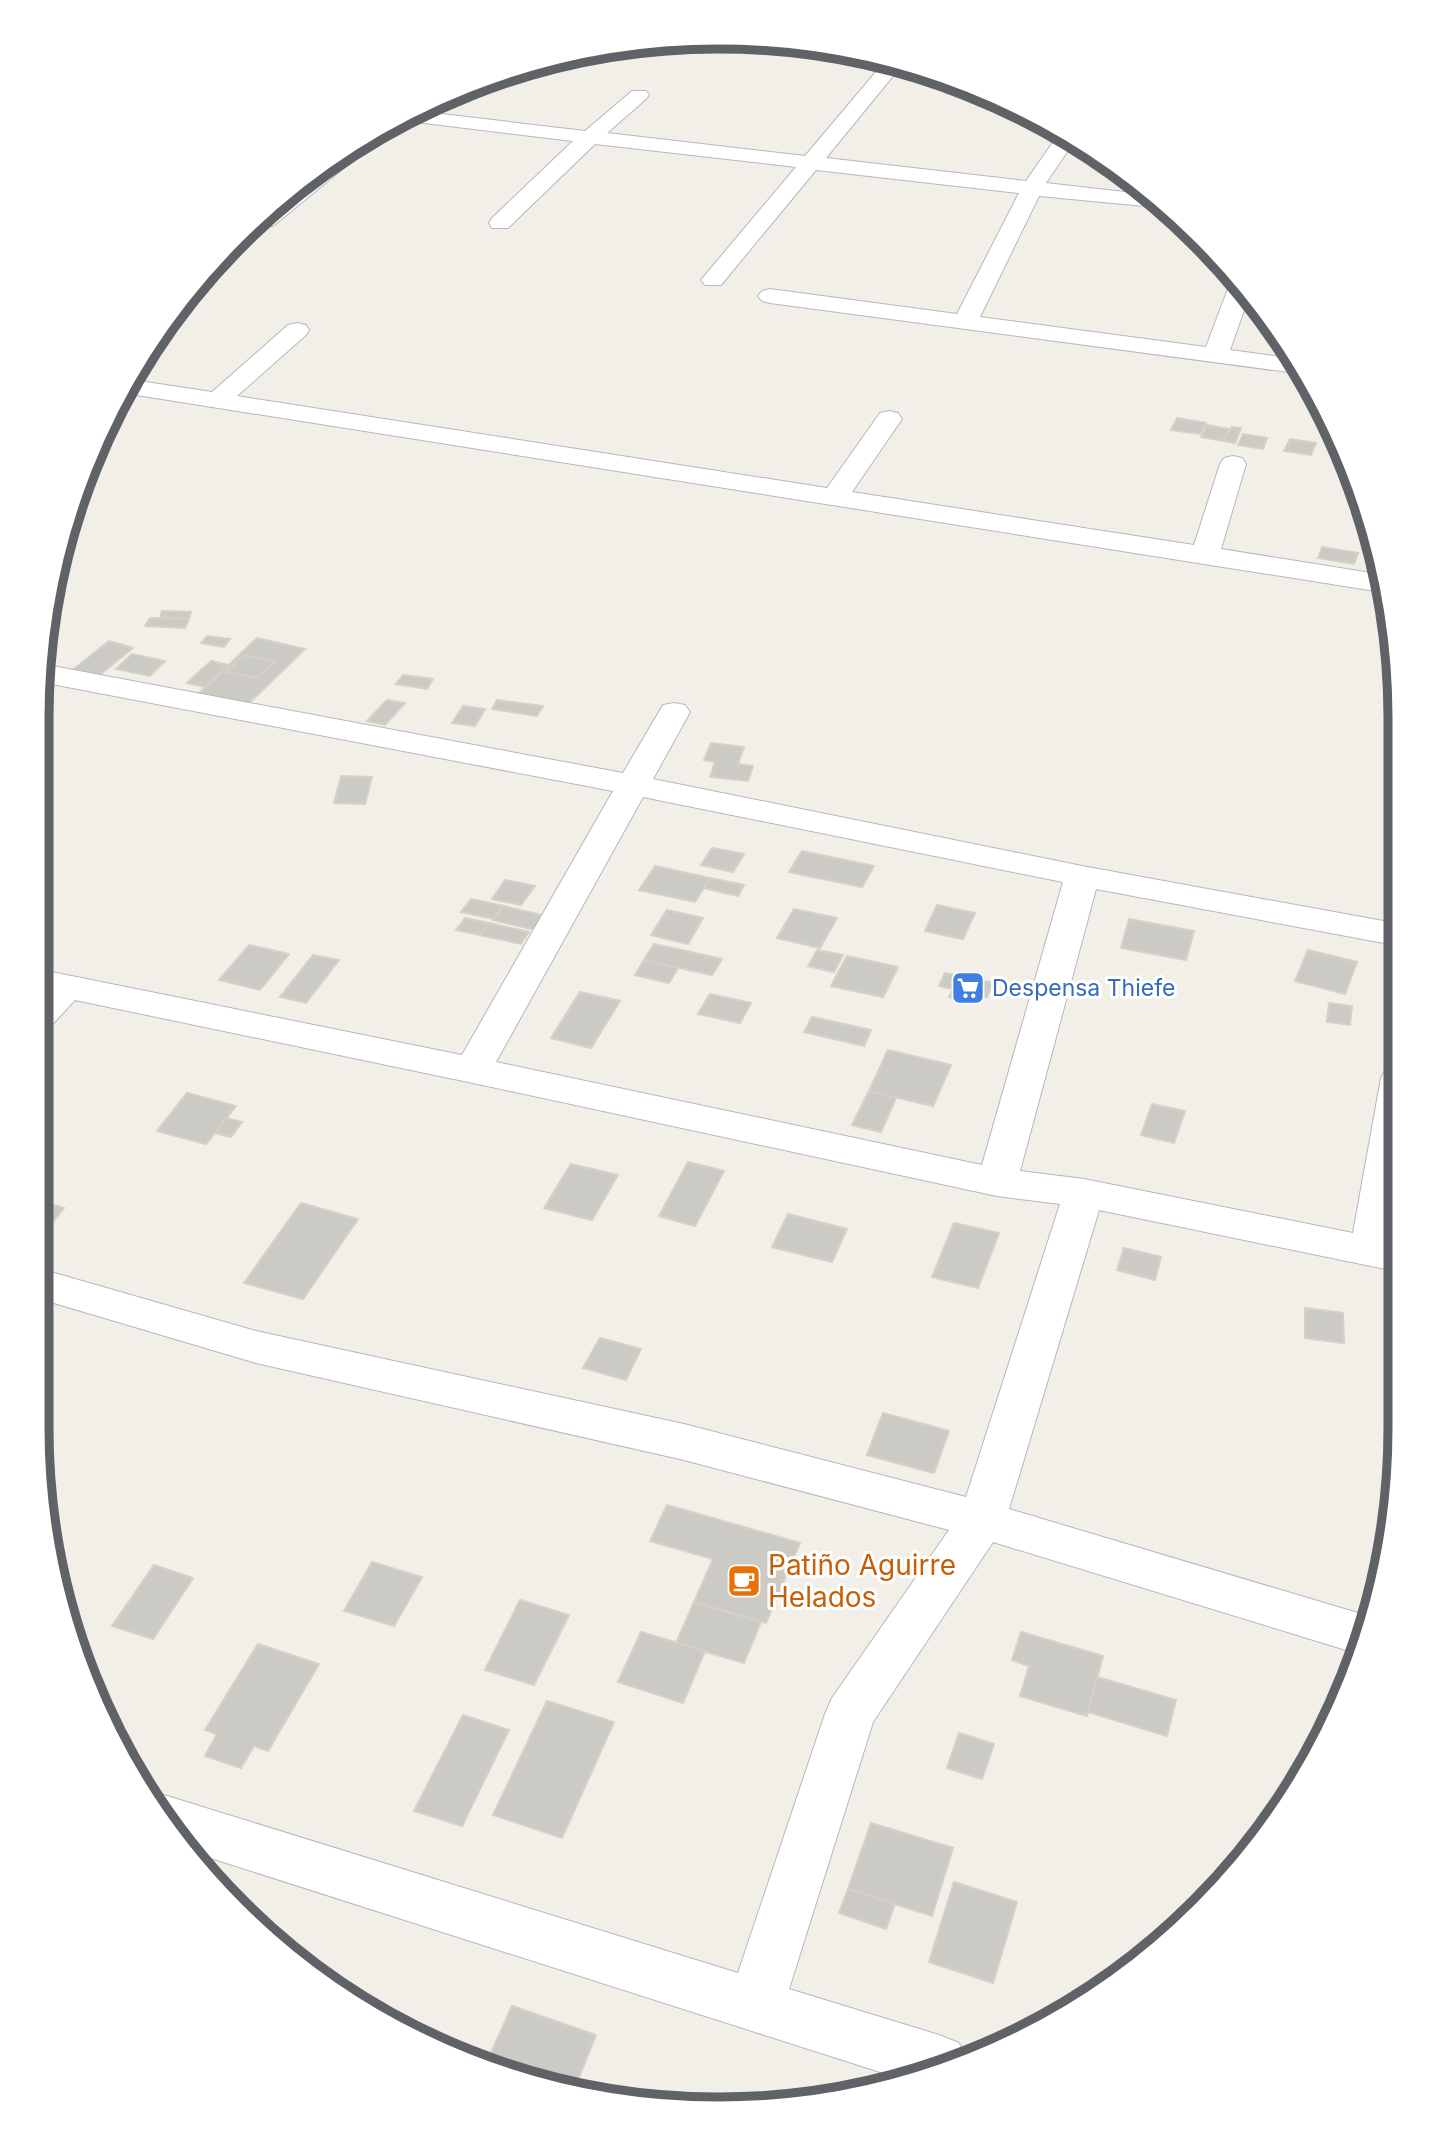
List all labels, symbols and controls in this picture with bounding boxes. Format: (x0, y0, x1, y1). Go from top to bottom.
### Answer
supermarket icon: Despensa Thiefe (949, 969, 987, 1007)
place label: Despensa Thiefe (992, 974, 1175, 1002)
place label: Patiño Aguirre Helados (768, 1548, 956, 1614)
cafe icon: Patiño Aguirre Helados (725, 1562, 763, 1600)

